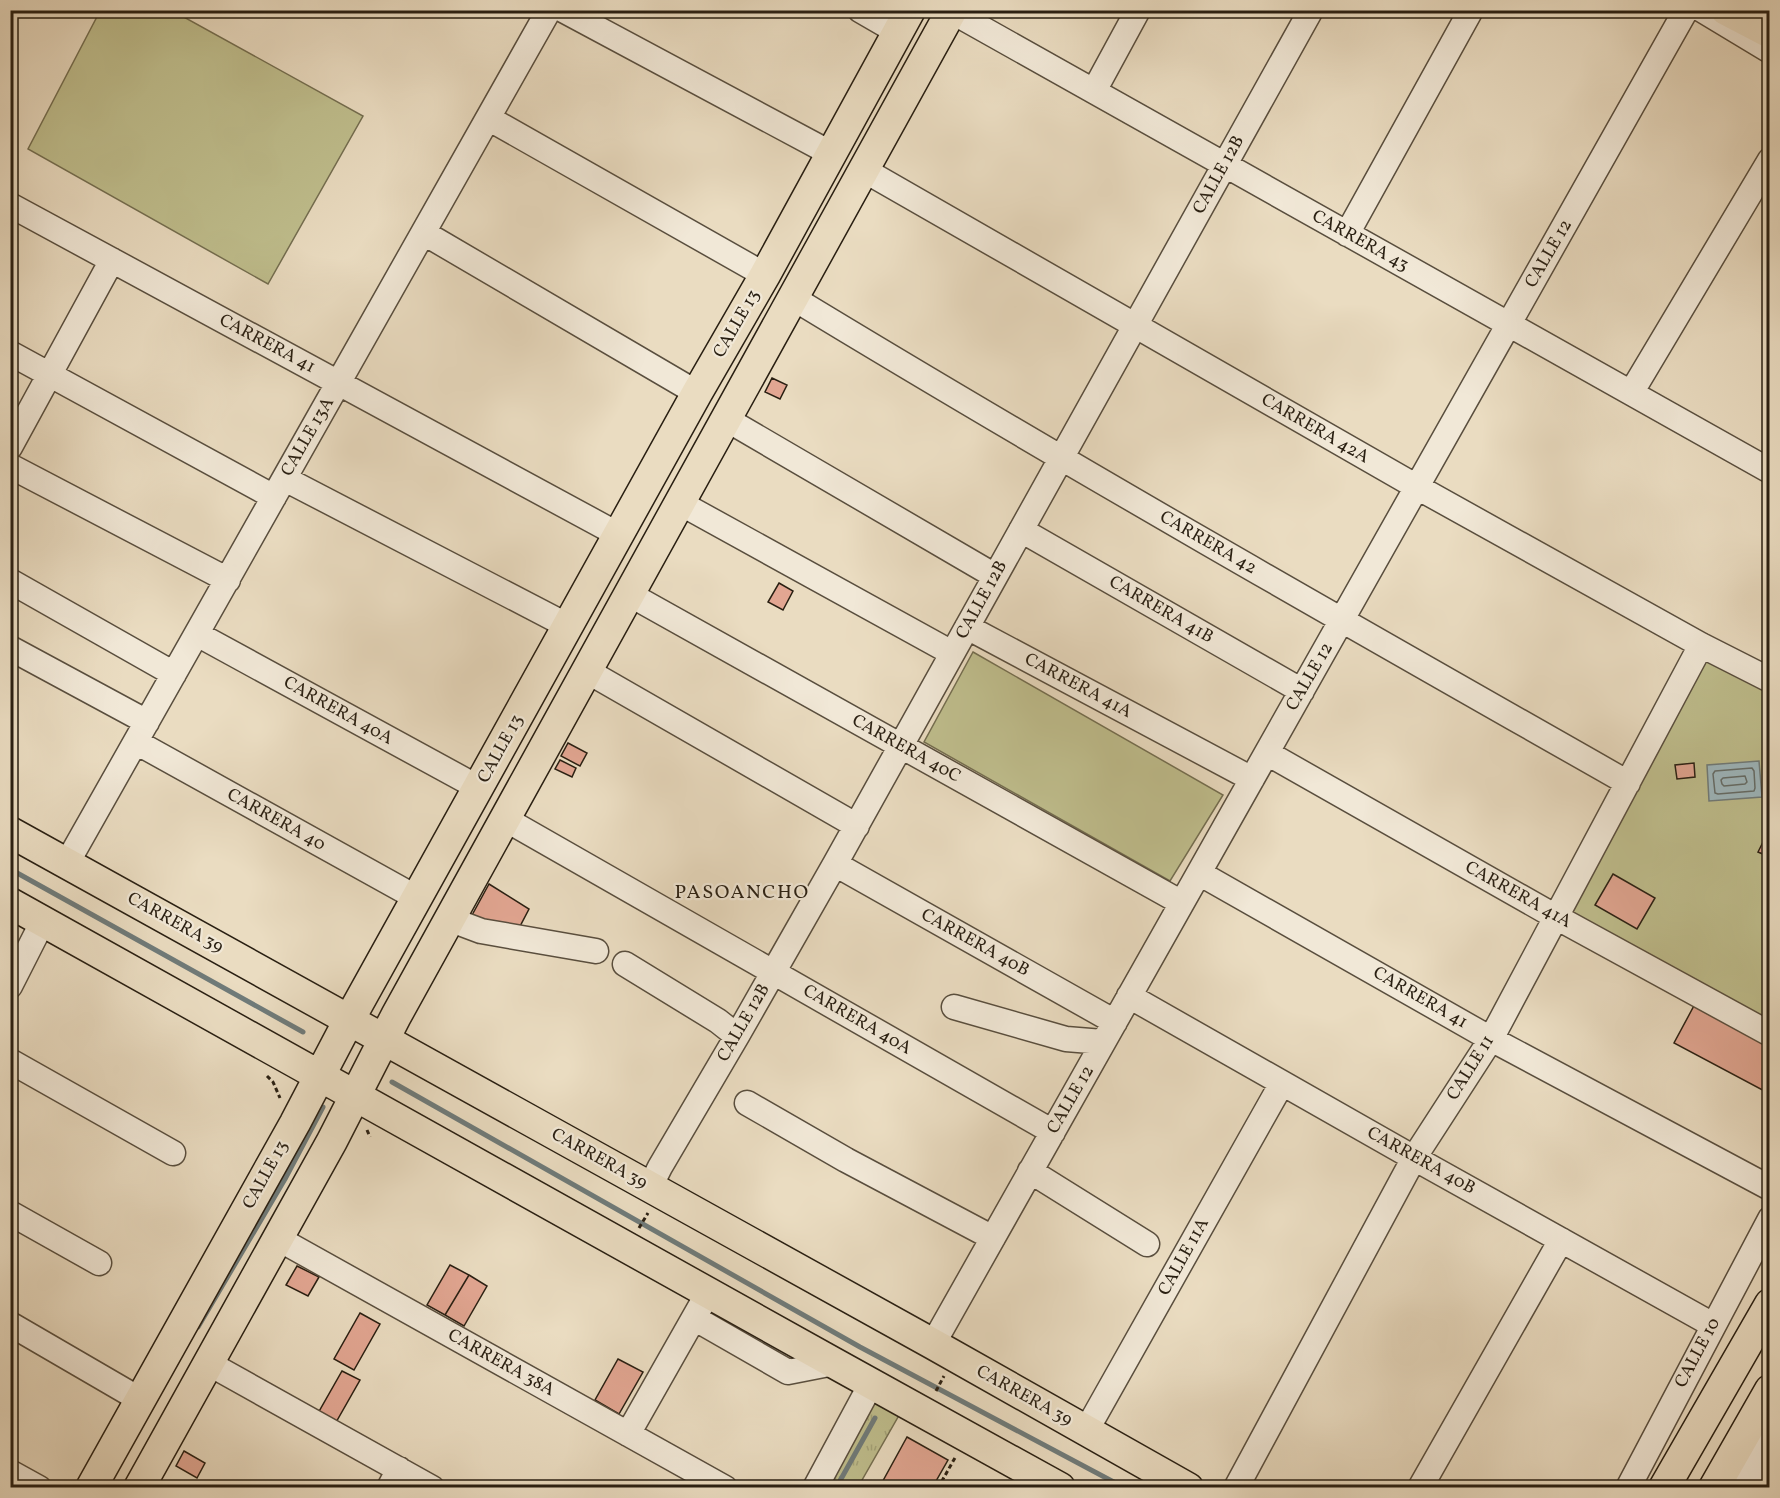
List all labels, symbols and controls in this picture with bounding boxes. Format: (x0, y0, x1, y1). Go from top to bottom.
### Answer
street label: CALLE 12B (1187, 131, 1251, 219)
street label: CARRERA 43 (1307, 204, 1413, 278)
street label: CALLE 12 (1519, 215, 1579, 293)
street label: CALLE 13 (707, 285, 767, 363)
street label: CARRERA 41 (214, 308, 320, 380)
street label: CARRERA 42A (1256, 388, 1374, 470)
street label: CALLE 13A (275, 393, 341, 481)
street label: CARRERA 42 (1155, 505, 1261, 581)
street label: CALLE 12B (950, 556, 1014, 644)
street label: CARRERA 41B (1104, 570, 1218, 650)
street label: CALLE 12 (1280, 638, 1340, 716)
street label: CARRERA 41A (1020, 647, 1136, 725)
street label: CARRERA 40A (279, 671, 398, 752)
street label: CARRERA 40C (847, 709, 965, 789)
street label: CALLE 13 (472, 710, 530, 788)
street label: CARRERA 40 (222, 783, 330, 858)
street label: CARRERA 41A (1460, 855, 1576, 935)
district label: PASOANCHO (674, 879, 810, 907)
street label: CARRERA 39 (122, 886, 228, 960)
street label: CARRERA 40B (916, 903, 1034, 983)
street label: CARRERA 41 (1368, 961, 1472, 1035)
street label: CALLE 12B (712, 979, 776, 1067)
street label: CARRERA 40A (798, 979, 916, 1061)
street label: CALLE 11 (1441, 1031, 1501, 1105)
street label: CALLE 12 (1041, 1061, 1101, 1139)
street label: CARRERA 40B (1362, 1121, 1480, 1201)
street label: CARRERA 39 (546, 1122, 652, 1196)
street label: CALLE 13 (237, 1136, 295, 1214)
street label: CALLE 11A (1152, 1213, 1216, 1300)
street label: CALLE 10 (1669, 1313, 1727, 1393)
street label: CARRERA 38A (443, 1323, 559, 1403)
street label: CARRERA 39 (971, 1359, 1077, 1433)

